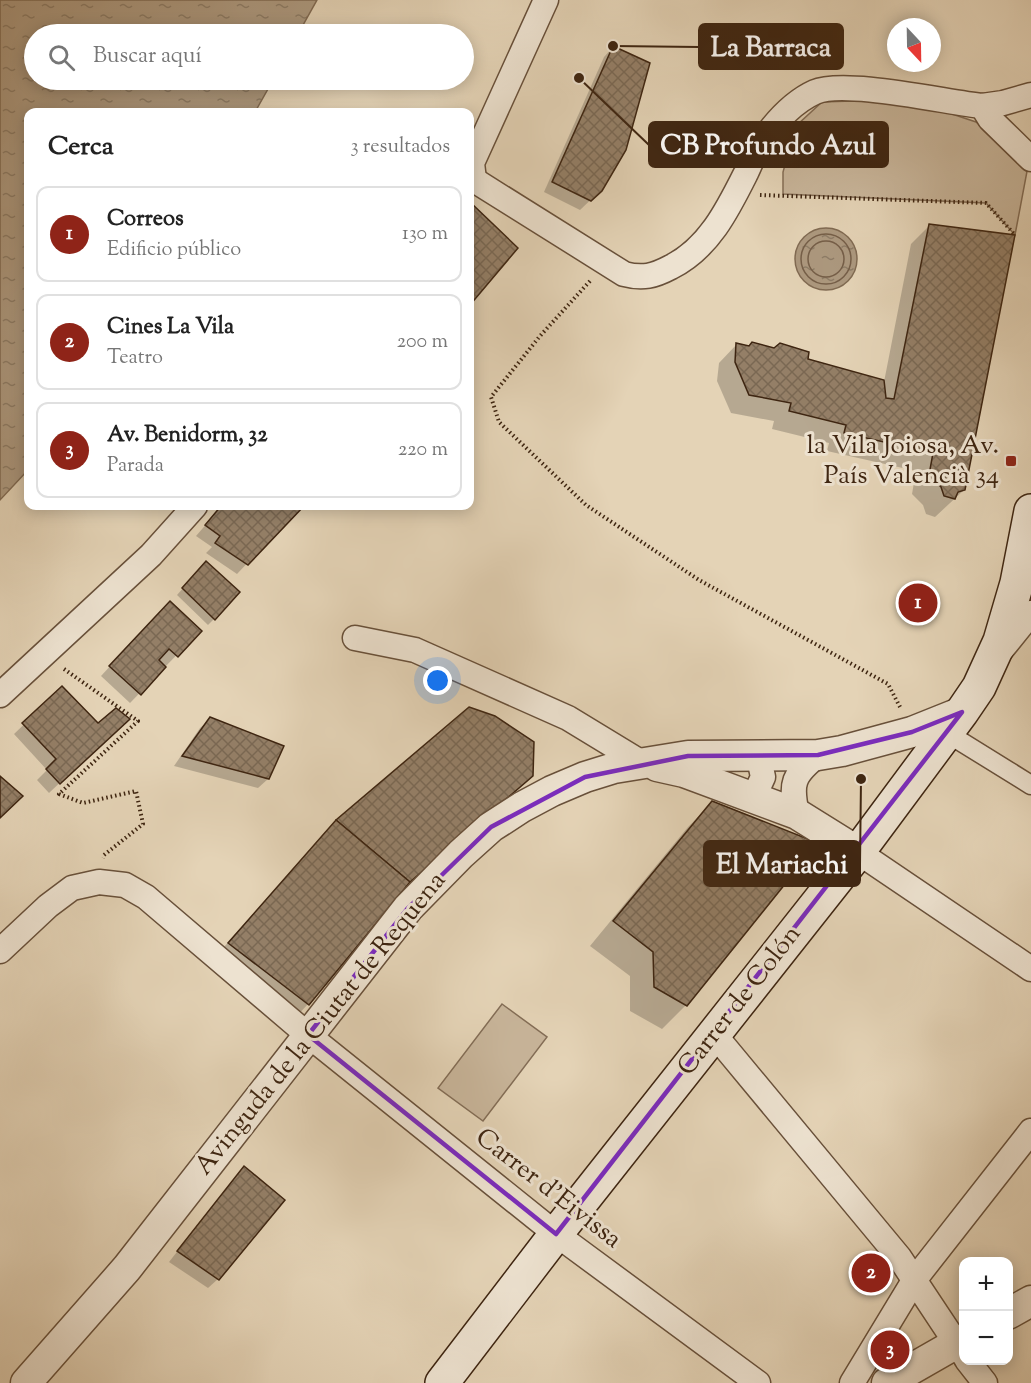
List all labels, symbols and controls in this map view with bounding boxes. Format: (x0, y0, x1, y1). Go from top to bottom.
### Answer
north arrow (887, 18, 941, 72)
search box (24, 24, 474, 90)
callout: La Barraca (699, 24, 843, 69)
text: La Barraca (711, 30, 832, 69)
icon: search (45, 41, 78, 74)
text: Buscar aquí (93, 41, 202, 73)
callout: CB Profundo Azul (649, 122, 888, 167)
text: CB Profundo Azul (660, 128, 876, 167)
text: Cerca (48, 129, 114, 166)
text: 3 resultados (350, 133, 450, 162)
text: Correos (107, 204, 184, 236)
text: 1 (66, 220, 73, 249)
text: 130 m (402, 220, 448, 249)
text: Edificio público (107, 236, 241, 265)
text: Cines La Vila (107, 312, 234, 344)
text: 2 (65, 328, 74, 357)
text: 200 m (397, 328, 448, 357)
text: Teatro (107, 344, 163, 373)
text: Av. Benidorm, 32 (107, 420, 268, 452)
place label: la Vila Joiosa, Av. País Valencià 34 (807, 428, 999, 495)
text: 3 (65, 436, 74, 465)
text: 220 m (398, 436, 448, 465)
text: Parada (107, 452, 164, 481)
marker: la Vila Joiosa, Av. País Valencià 34 (1004, 454, 1018, 468)
pin: 1 (898, 580, 938, 626)
your location (423, 666, 452, 695)
callout: El Mariachi (704, 841, 860, 886)
text: El Mariachi (716, 847, 848, 886)
street label: Avinguda de la Ciutat de Requena (187, 864, 455, 1184)
street label: Carrer de Colón (669, 918, 811, 1084)
street label: Carrer d'Eivissa (467, 1120, 629, 1258)
pin: 2 (852, 1250, 890, 1296)
map controls (959, 1257, 1013, 1365)
button: + (959, 1257, 1013, 1311)
button: − (959, 1311, 1013, 1365)
pin: 3 (870, 1328, 910, 1372)

